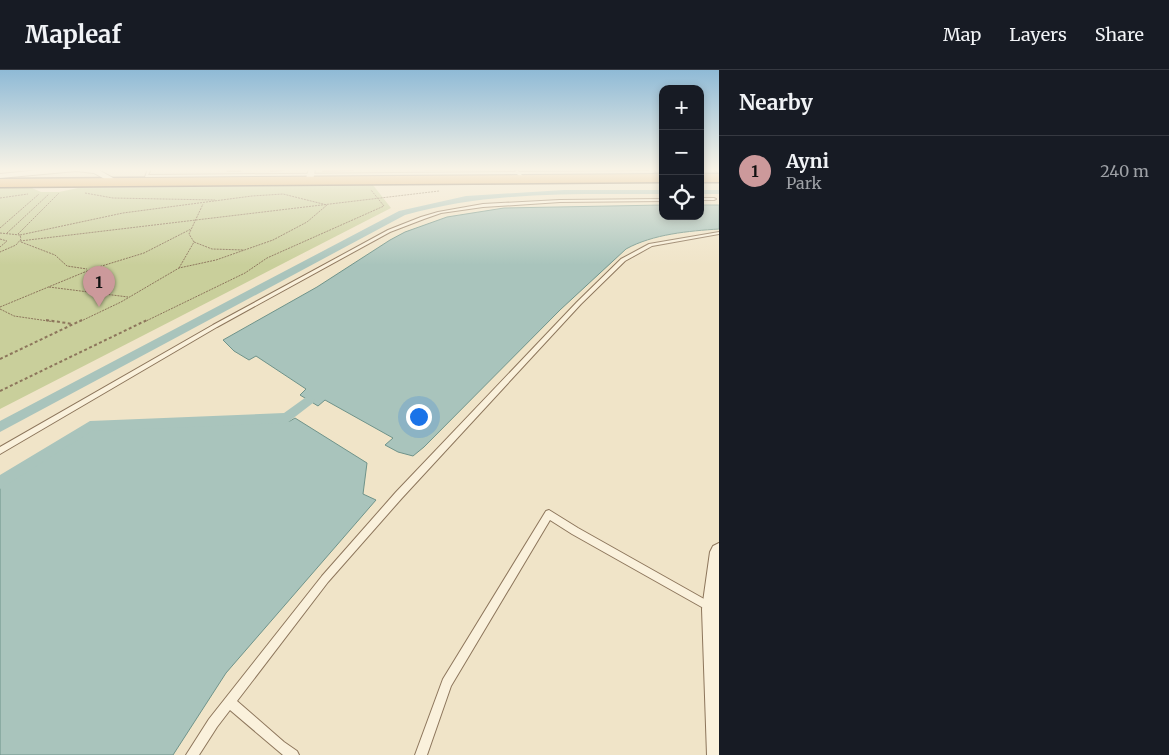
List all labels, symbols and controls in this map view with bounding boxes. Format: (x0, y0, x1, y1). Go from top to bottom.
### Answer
text: Mapleaf (25, 19, 121, 50)
text: Map (943, 23, 981, 46)
text: Layers (1009, 23, 1067, 46)
text: Share (1095, 23, 1144, 46)
map controls (659, 85, 704, 220)
button: + (659, 85, 704, 130)
text: Nearby (739, 89, 813, 116)
button: − (659, 130, 704, 175)
text: Ayni (786, 149, 829, 173)
text: 1 (751, 161, 759, 181)
text: 240 m (1100, 161, 1149, 181)
text: Park (786, 173, 822, 193)
button: locate (659, 175, 704, 220)
pin: 1 (83, 266, 115, 307)
your location (406, 404, 432, 430)

